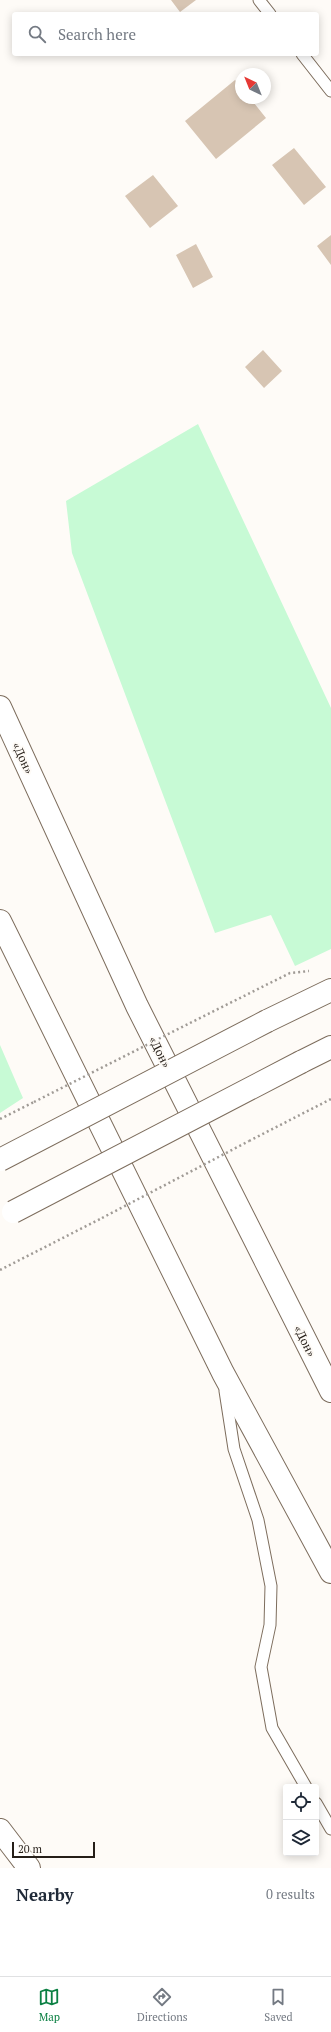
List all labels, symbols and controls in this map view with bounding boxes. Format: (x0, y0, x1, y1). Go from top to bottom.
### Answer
search box (12, 12, 319, 56)
icon: search (26, 23, 48, 45)
text: Search here (58, 24, 136, 44)
north arrow (235, 68, 271, 104)
street label: «Дон» (9, 740, 37, 777)
street label: «Дон» (146, 1034, 174, 1071)
street label: «Дон» (291, 1323, 319, 1360)
map controls (283, 1784, 319, 1856)
button: locate (283, 1784, 319, 1820)
button: layers (283, 1820, 319, 1856)
scale bar (12, 1840, 95, 1859)
text: 20 m (18, 1842, 42, 1856)
text: Nearby (16, 1883, 74, 1906)
text: 0 results (266, 1885, 315, 1903)
tab: Map (38, 1986, 60, 2024)
tab: Directions (137, 1986, 188, 2024)
tab: Saved (264, 1986, 293, 2024)

